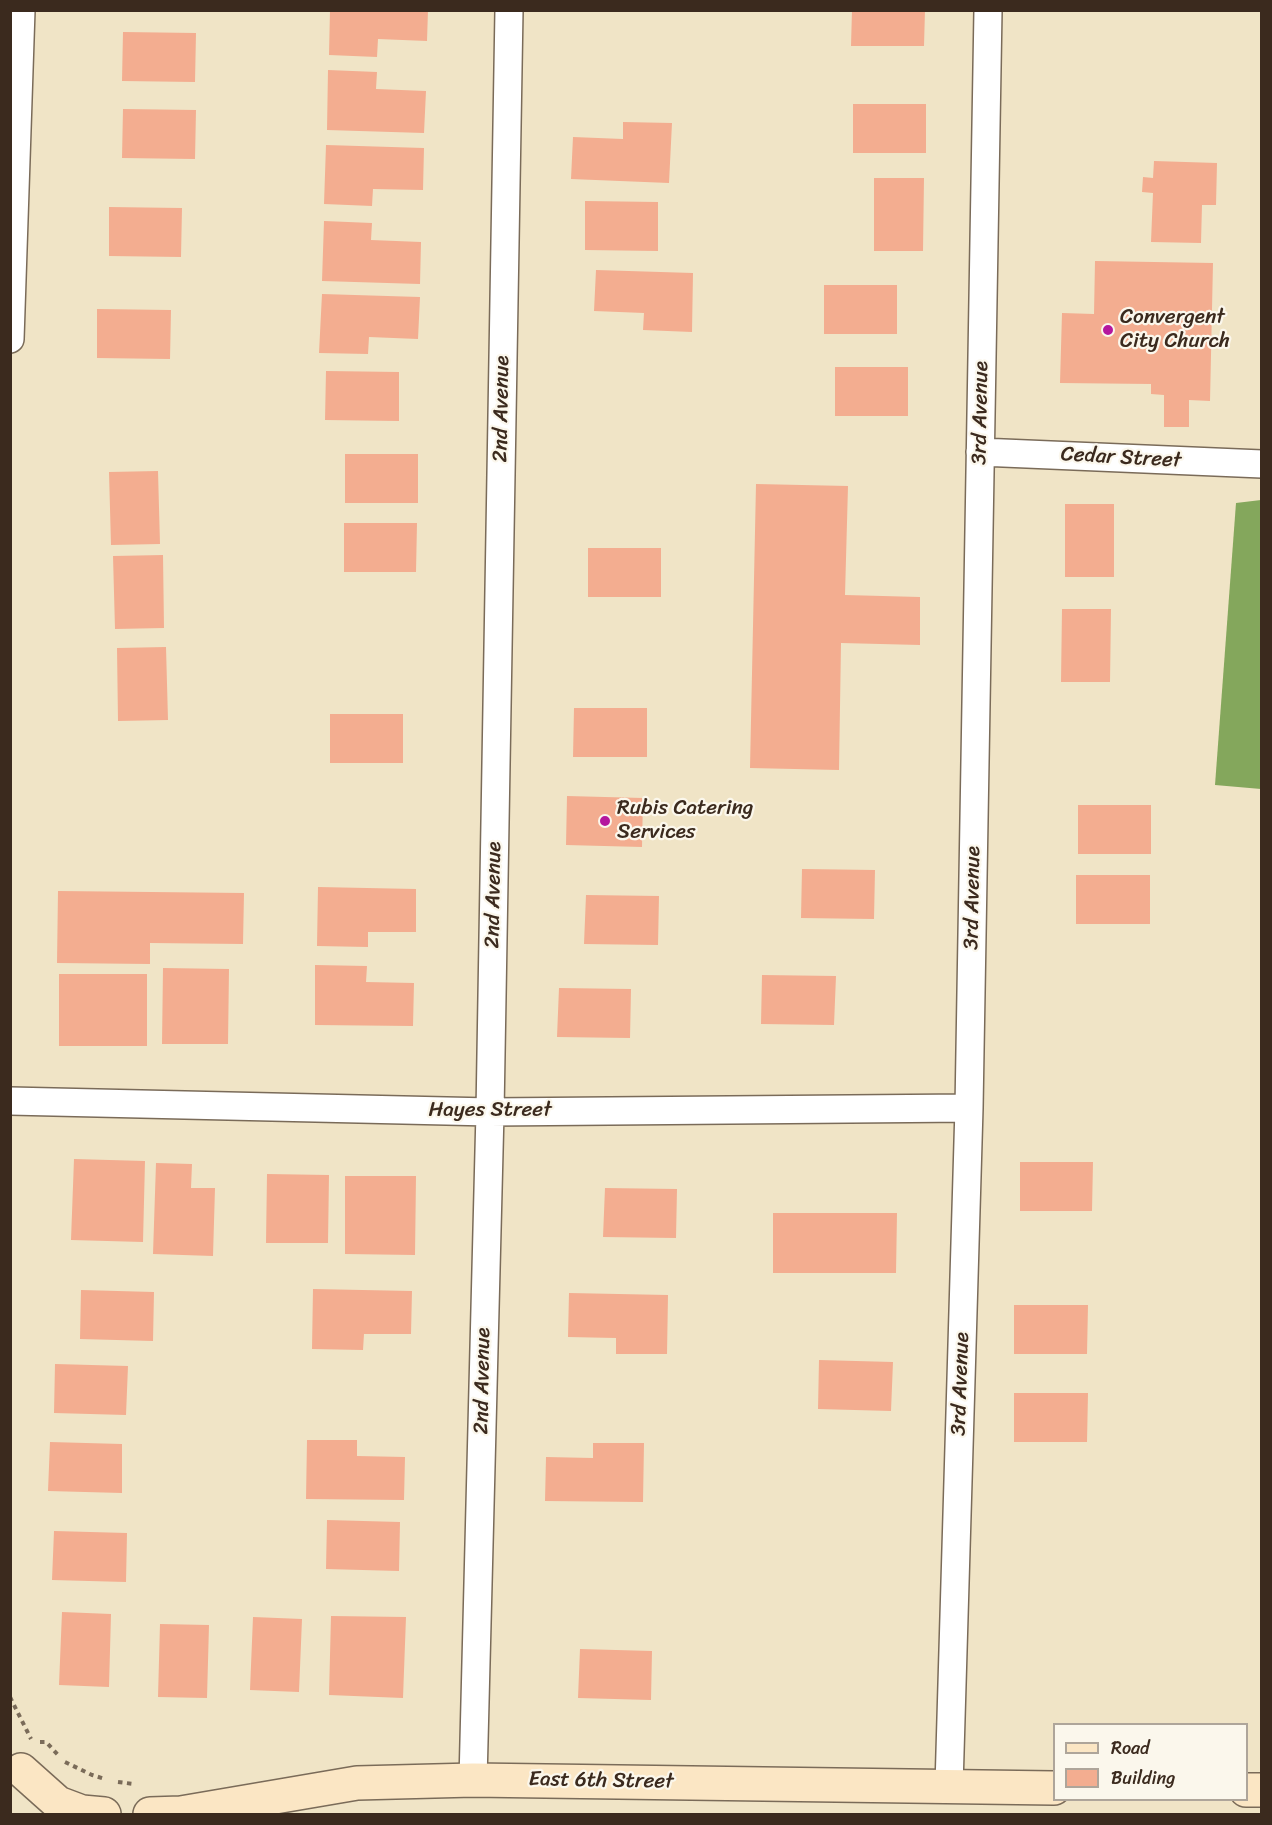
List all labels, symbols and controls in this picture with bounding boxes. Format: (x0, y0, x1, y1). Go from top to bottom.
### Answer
place label: Convergent City Church (1120, 305, 1230, 355)
marker: Convergent City Church (1101, 323, 1115, 337)
street label: 2nd Avenue (488, 355, 516, 463)
street label: 3rd Avenue (967, 361, 995, 465)
street label: Cedar Street (1060, 442, 1182, 474)
place label: Rubis Catering Services (617, 796, 753, 846)
marker: Rubis Catering Services (598, 814, 612, 828)
street label: 2nd Avenue (480, 841, 508, 949)
street label: 3rd Avenue (959, 846, 987, 950)
street label: Hayes Street (428, 1098, 552, 1124)
street label: 2nd Avenue (469, 1327, 497, 1435)
street label: 3rd Avenue (947, 1332, 975, 1436)
legend (1053, 1723, 1248, 1801)
text: Road (1111, 1732, 1150, 1764)
text: Building (1111, 1762, 1175, 1794)
street label: East 6th Street (528, 1767, 674, 1795)

